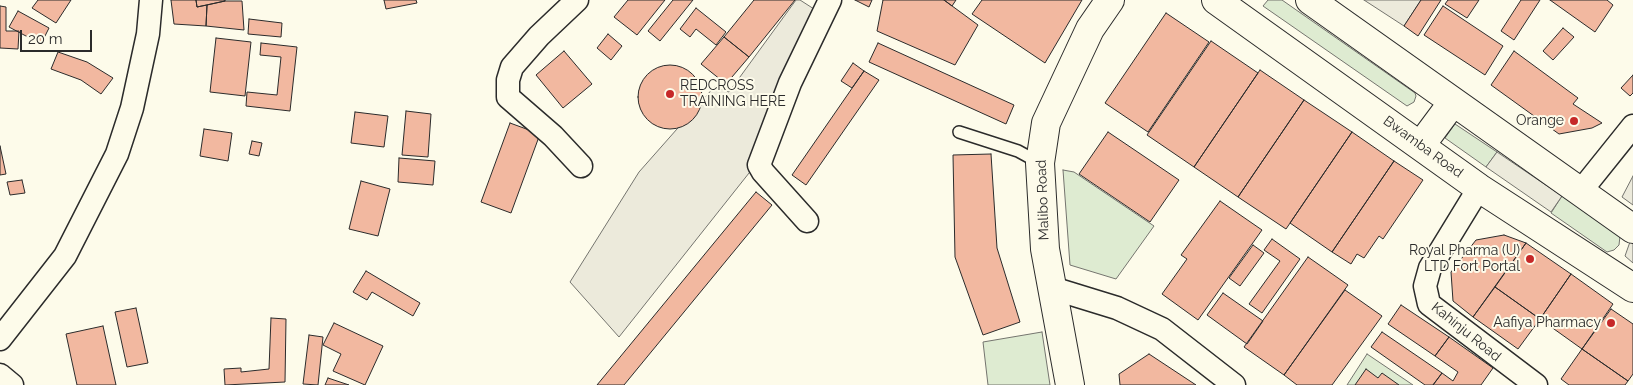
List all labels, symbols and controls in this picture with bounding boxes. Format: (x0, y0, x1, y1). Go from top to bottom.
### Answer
scale bar (22, 20, 95, 52)
text: 20 m (28, 30, 63, 48)
place label: REDCROSS TRAINING HERE (680, 78, 786, 110)
marker: REDCROSS TRAINING HERE (664, 88, 676, 100)
street label: Bwamba Road (1380, 112, 1466, 182)
place label: Orange (1516, 113, 1564, 129)
marker: Orange (1568, 115, 1580, 127)
street label: Malibo Road (1033, 159, 1053, 241)
place label: Royal Pharma (U) LTD Fort Portal (1409, 243, 1520, 276)
marker: Royal Pharma (U) LTD Fort Portal (1524, 253, 1536, 265)
street label: Kahinju Road (1428, 299, 1504, 365)
place label: Aafiya Pharmacy (1493, 315, 1601, 331)
marker: Aafiya Pharmacy (1605, 317, 1617, 329)

